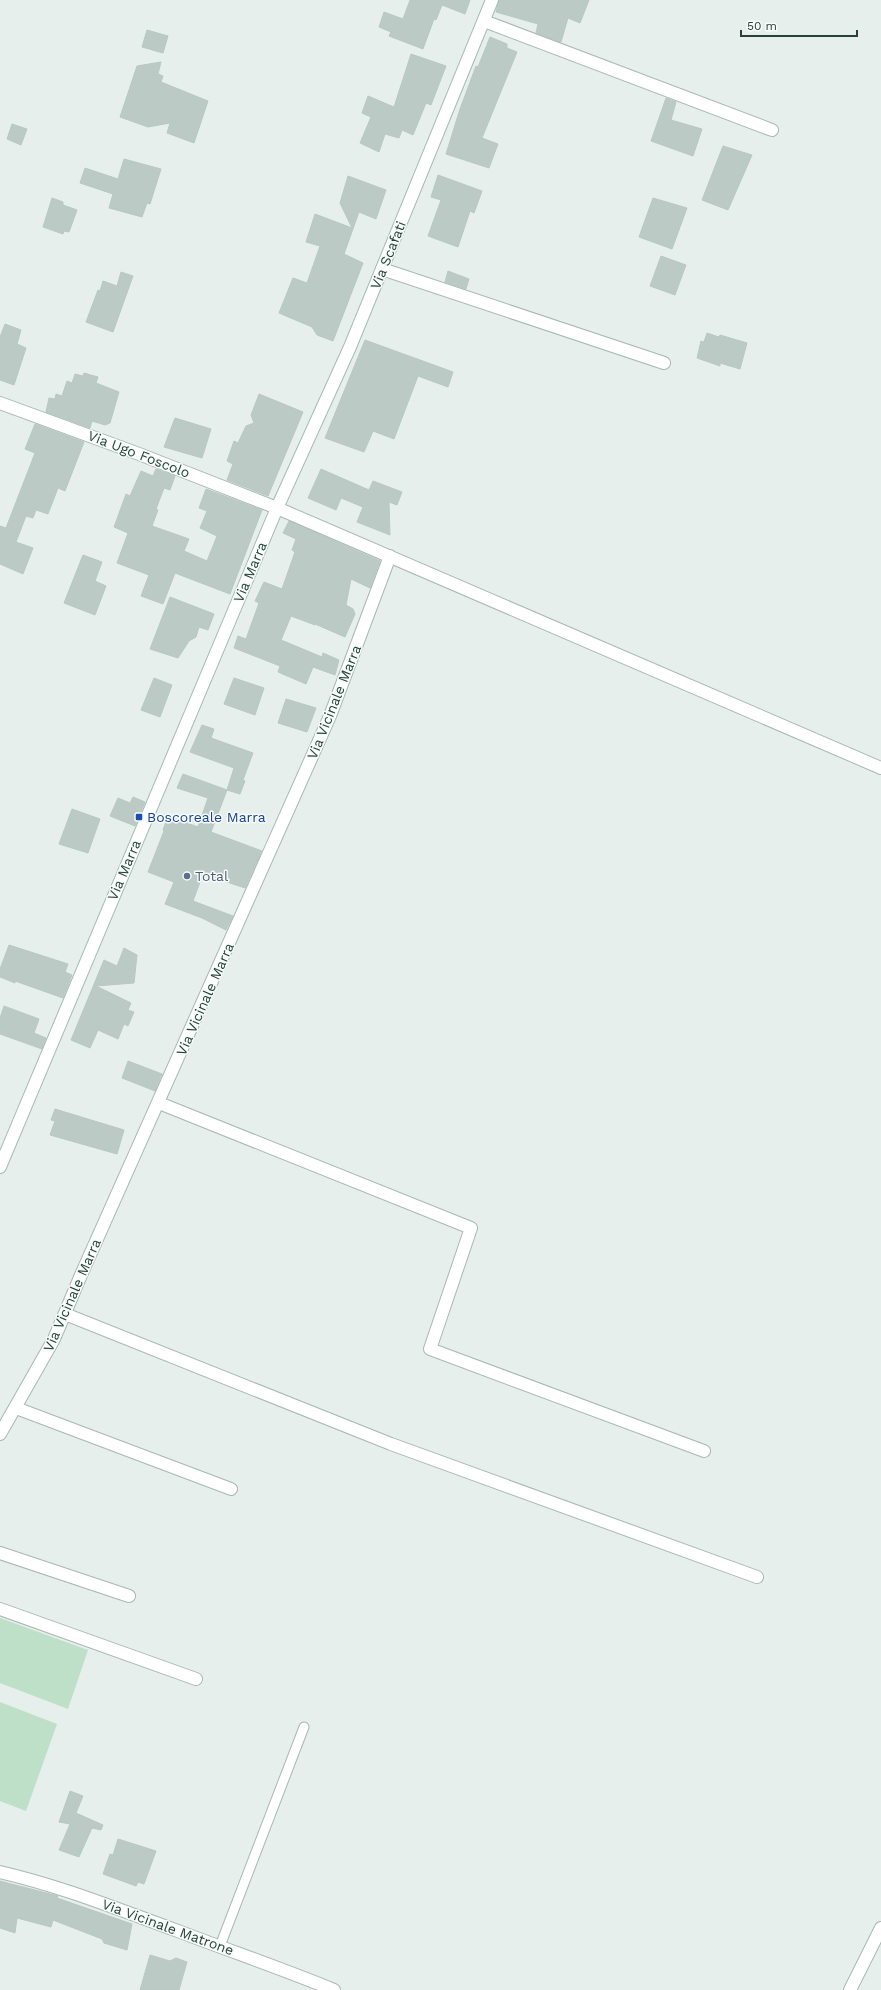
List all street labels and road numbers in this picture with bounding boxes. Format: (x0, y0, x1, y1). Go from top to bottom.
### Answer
street label: Via Scafati (367, 219, 409, 291)
street label: Via Ugo Foscolo (86, 427, 192, 481)
street label: Via Marra (230, 539, 270, 605)
street label: Via Vicinale Marra (304, 643, 364, 761)
street label: Via Marra (104, 837, 144, 903)
street label: Via Vicinale Marra (173, 940, 237, 1058)
street label: Via Vicinale Marra (40, 1236, 104, 1354)
street label: Via Vicinale Matrone (100, 1896, 236, 1958)

